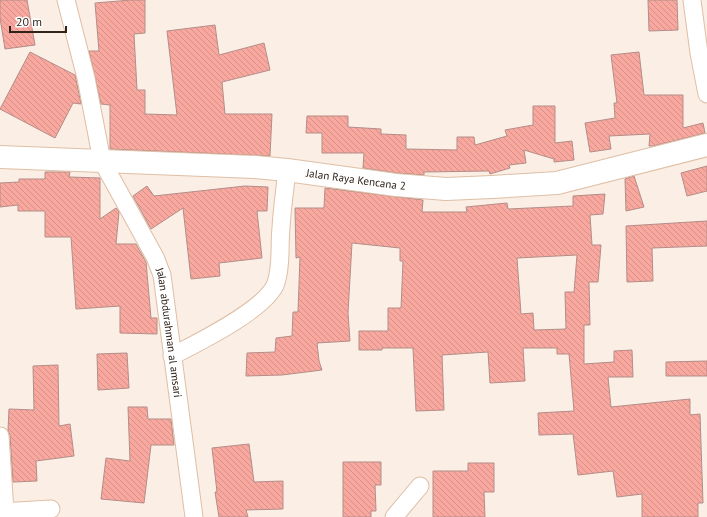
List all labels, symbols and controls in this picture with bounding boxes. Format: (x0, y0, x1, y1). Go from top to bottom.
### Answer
scale bar (10, 8, 66, 34)
text: 20 m (16, 14, 42, 29)
street label: Jalan Raya Kencana 2 (304, 166, 406, 193)
street label: Jalan abdurahman al amsari (152, 264, 185, 398)

